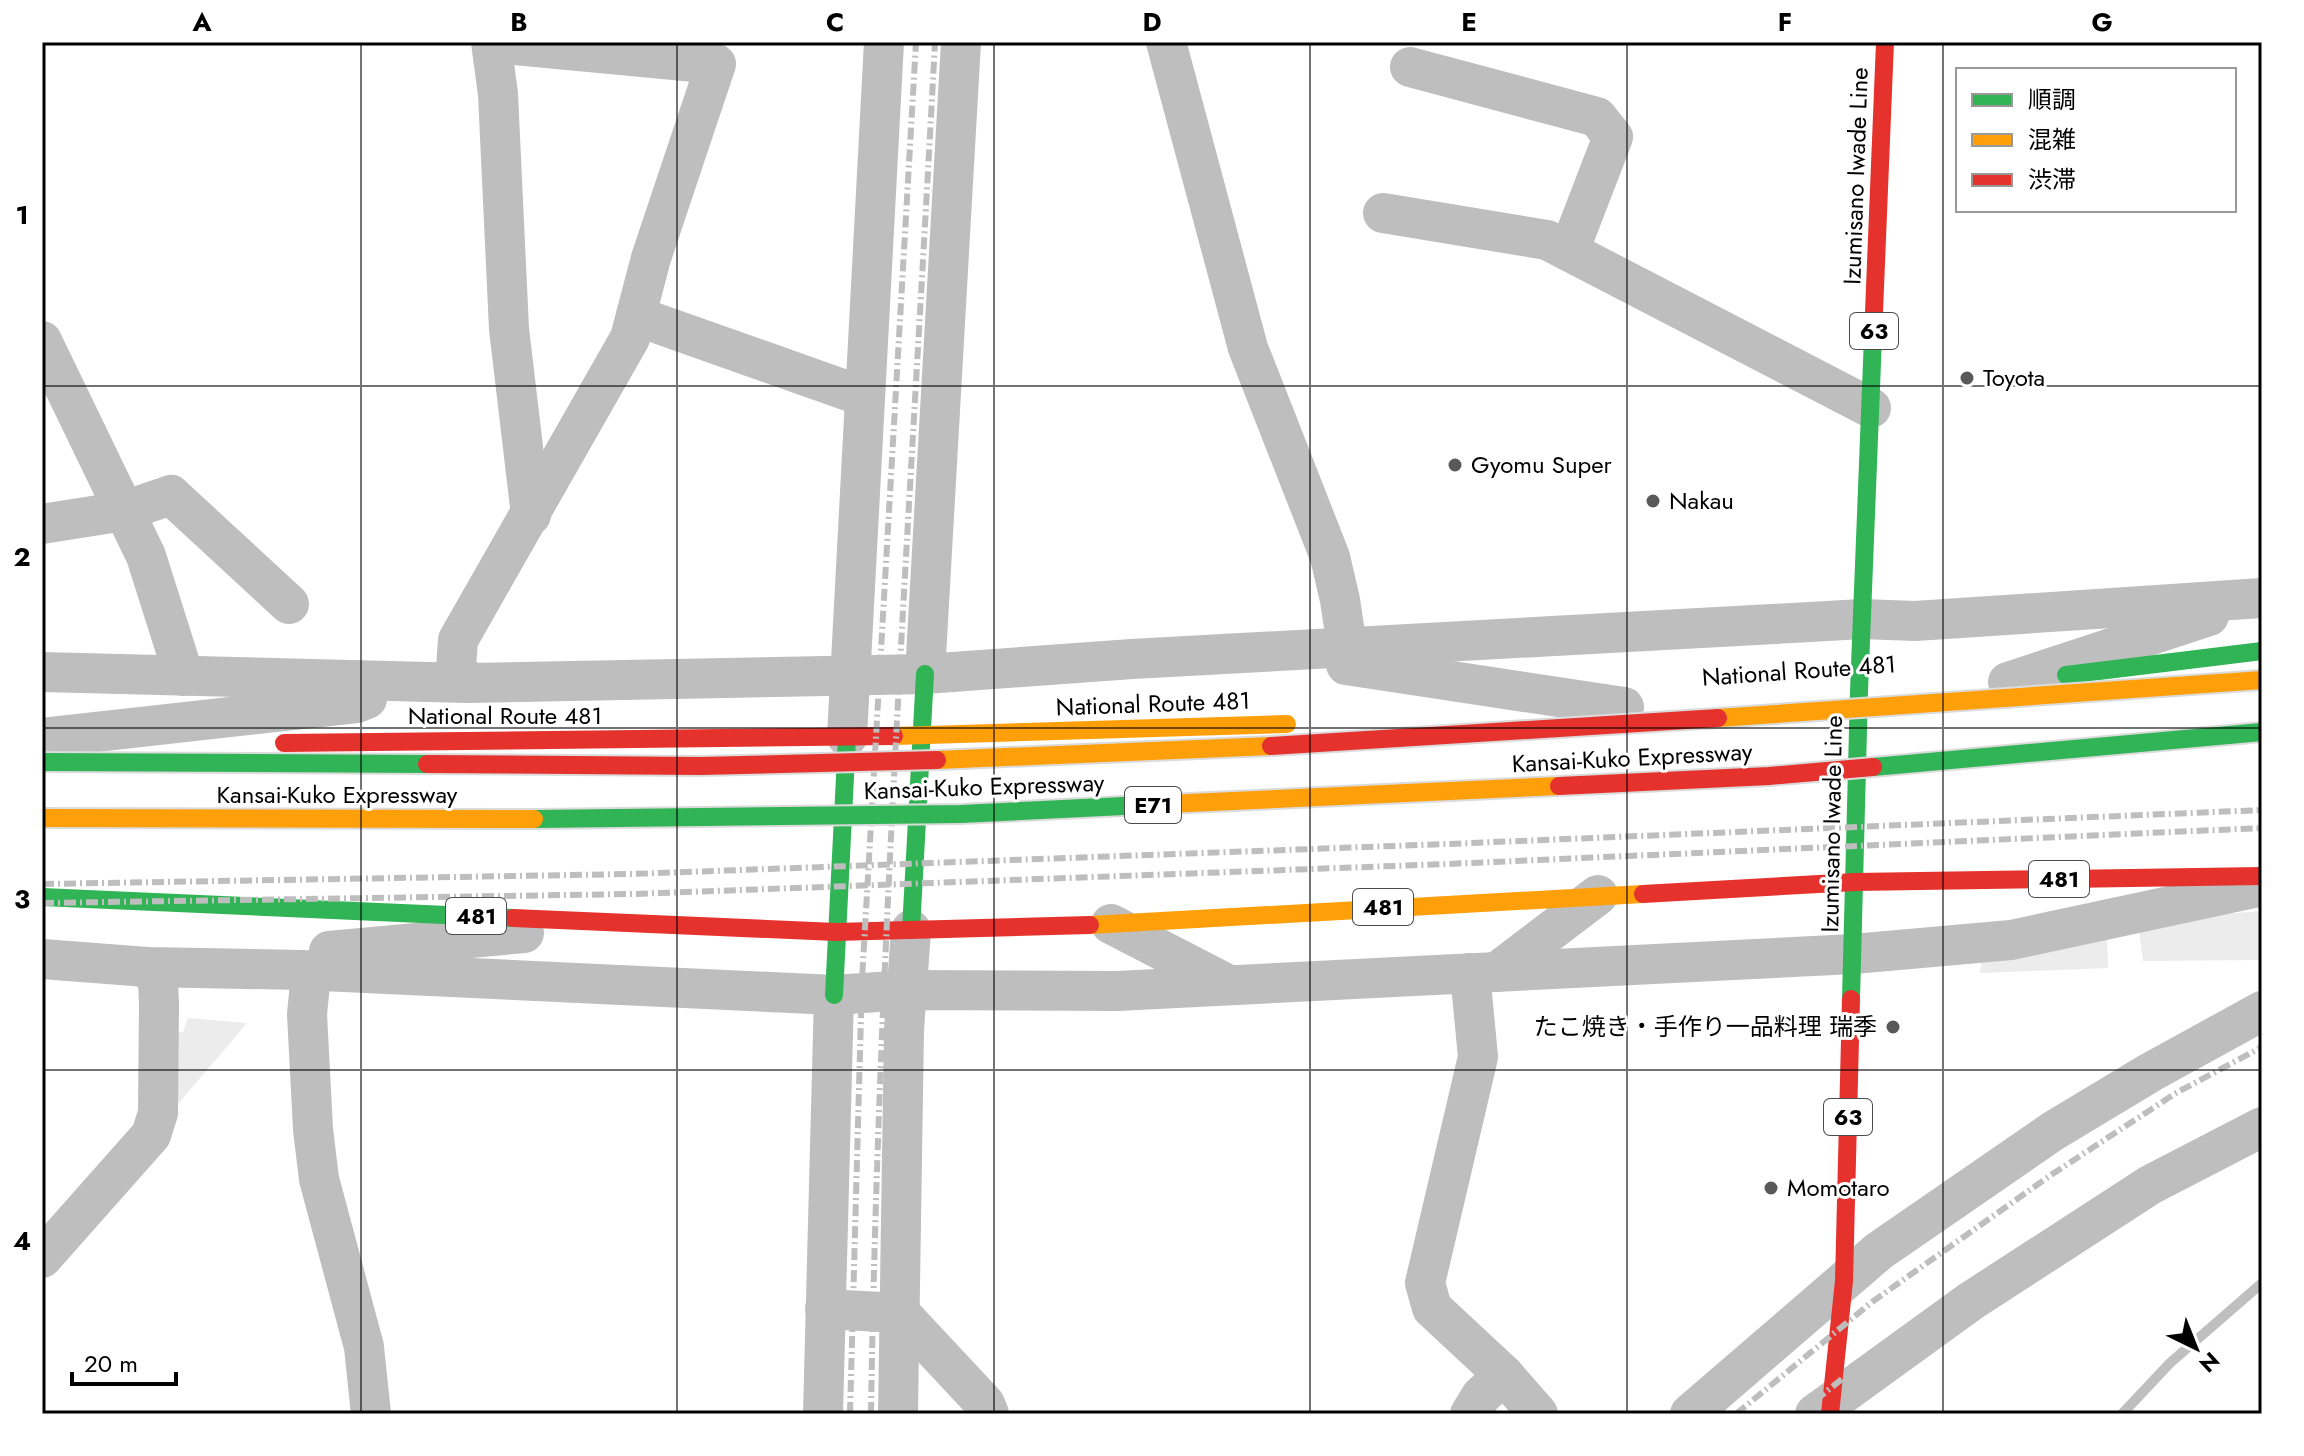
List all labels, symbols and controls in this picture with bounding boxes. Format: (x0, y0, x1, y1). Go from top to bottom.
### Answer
text: A (191, 3, 212, 41)
text: B (510, 3, 528, 41)
text: C (826, 3, 844, 41)
text: D (1142, 3, 1162, 41)
text: E (1461, 3, 1477, 41)
text: F (1778, 3, 1792, 41)
text: G (2091, 3, 2113, 41)
street label: Izumisano Iwade Line (1834, 67, 1877, 285)
legend (1956, 68, 2236, 212)
text: 順調 (2028, 82, 2076, 117)
text: 混雑 (2028, 122, 2076, 157)
text: 渋滞 (2028, 162, 2076, 197)
text: 1 (15, 196, 29, 234)
road number: 63 (1850, 313, 1898, 349)
place label: Toyota (1983, 360, 2045, 395)
marker: Toyota (1958, 369, 1976, 387)
place label: Gyomu Super (1471, 447, 1613, 482)
marker: Gyomu Super (1446, 456, 1464, 474)
place label: Nakau (1669, 483, 1734, 518)
marker: Nakau (1644, 492, 1662, 510)
text: 2 (13, 538, 31, 576)
street label: National Route 481 (1701, 646, 1897, 695)
street label: National Route 481 (1055, 683, 1251, 724)
street label: National Route 481 (408, 698, 602, 733)
street label: Izumisano Iwade Line (1812, 715, 1851, 933)
street label: Kansai-Kuko Expressway (1511, 734, 1754, 781)
street label: Kansai-Kuko Expressway (863, 765, 1105, 808)
street label: Kansai-Kuko Expressway (217, 777, 458, 812)
road number: E71 (1125, 787, 1181, 823)
road number: 481 (2029, 861, 2089, 897)
text: 3 (14, 880, 30, 918)
road number: 481 (1353, 889, 1413, 925)
road number: 481 (446, 898, 506, 934)
place label: たこ焼き・手作り一品料理 瑞季 (1534, 1009, 1877, 1044)
marker: たこ焼き・手作り一品料理 瑞季 (1884, 1018, 1902, 1036)
road number: 63 (1824, 1099, 1872, 1135)
place label: Momotaro (1787, 1170, 1890, 1205)
marker: Momotaro (1762, 1179, 1780, 1197)
text: 4 (13, 1222, 31, 1260)
north arrow (2156, 1308, 2236, 1388)
scale bar (72, 1336, 176, 1386)
text: N (2192, 1345, 2227, 1380)
text: 20 m (84, 1346, 138, 1381)

